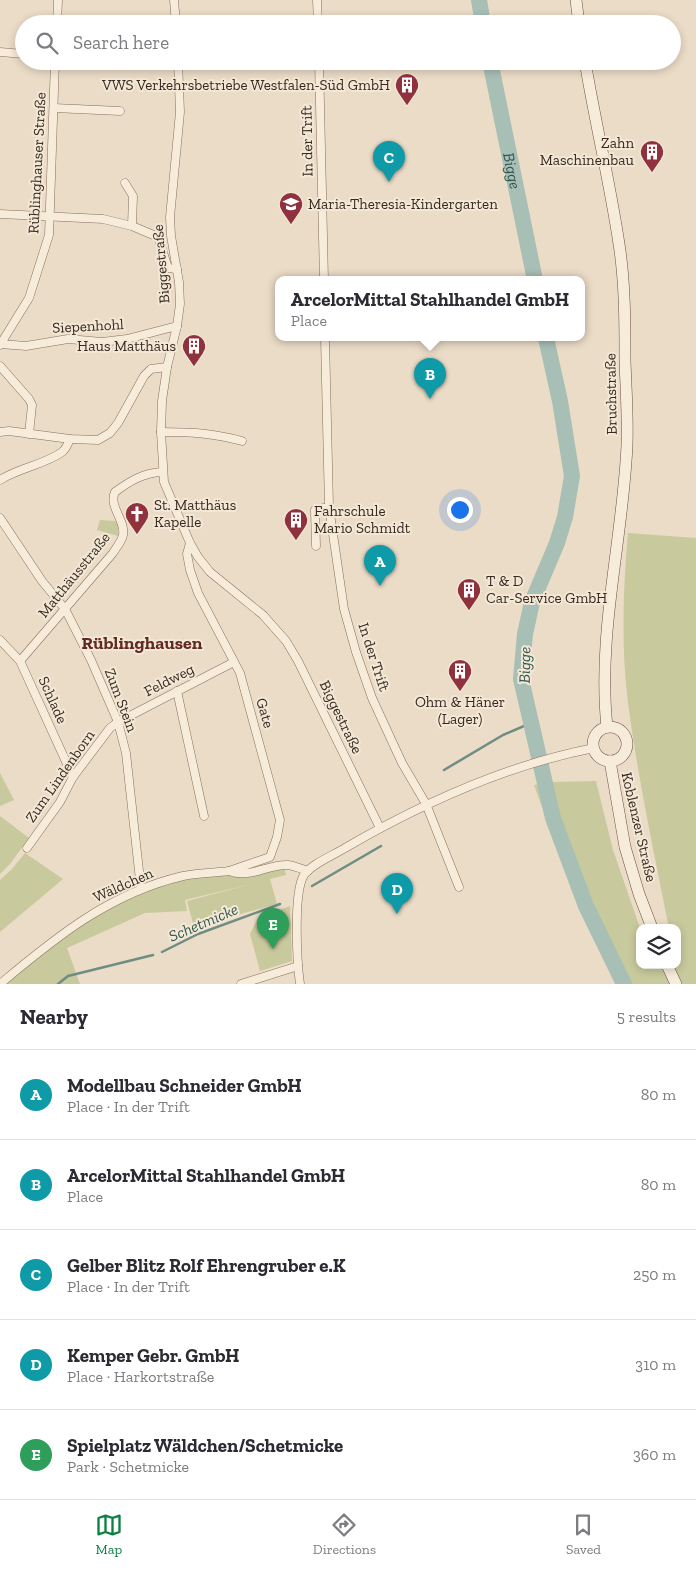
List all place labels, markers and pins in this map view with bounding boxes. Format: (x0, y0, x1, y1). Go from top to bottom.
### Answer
building icon: VWS Verkehrsbetriebe Westfalen-Süd GmbH (394, 72, 420, 106)
place label: VWS Verkehrsbetriebe Westfalen-Süd GmbH (101, 76, 390, 94)
place label: Zahn Maschinenbau (540, 134, 635, 169)
building icon: Zahn Maschinenbau (639, 139, 665, 173)
pin: C (373, 141, 405, 182)
school or university icon: Maria-Theresia-Kindergarten (278, 191, 304, 225)
place label: Maria-Theresia-Kindergarten (308, 195, 498, 213)
building icon: Haus Matthäus (181, 333, 207, 367)
place label: Haus Matthäus (77, 337, 176, 355)
pin: B (414, 358, 446, 399)
place label: St. Matthäus Kapelle (154, 496, 236, 531)
church icon: St. Matthäus Kapelle (124, 501, 150, 535)
place label: Fahrschule Mario Schmidt (314, 502, 411, 537)
building icon: Fahrschule Mario Schmidt (283, 507, 309, 541)
pin: A (364, 545, 396, 586)
place label: T & D Car-Service GmbH (486, 572, 607, 607)
building icon: T & D Car-Service GmbH (456, 577, 482, 611)
building icon: Ohm & Häner (Lager) (447, 658, 473, 692)
place label: Ohm & Häner (Lager) (415, 693, 505, 728)
pin: D (381, 873, 413, 914)
pin: E (257, 908, 289, 949)

